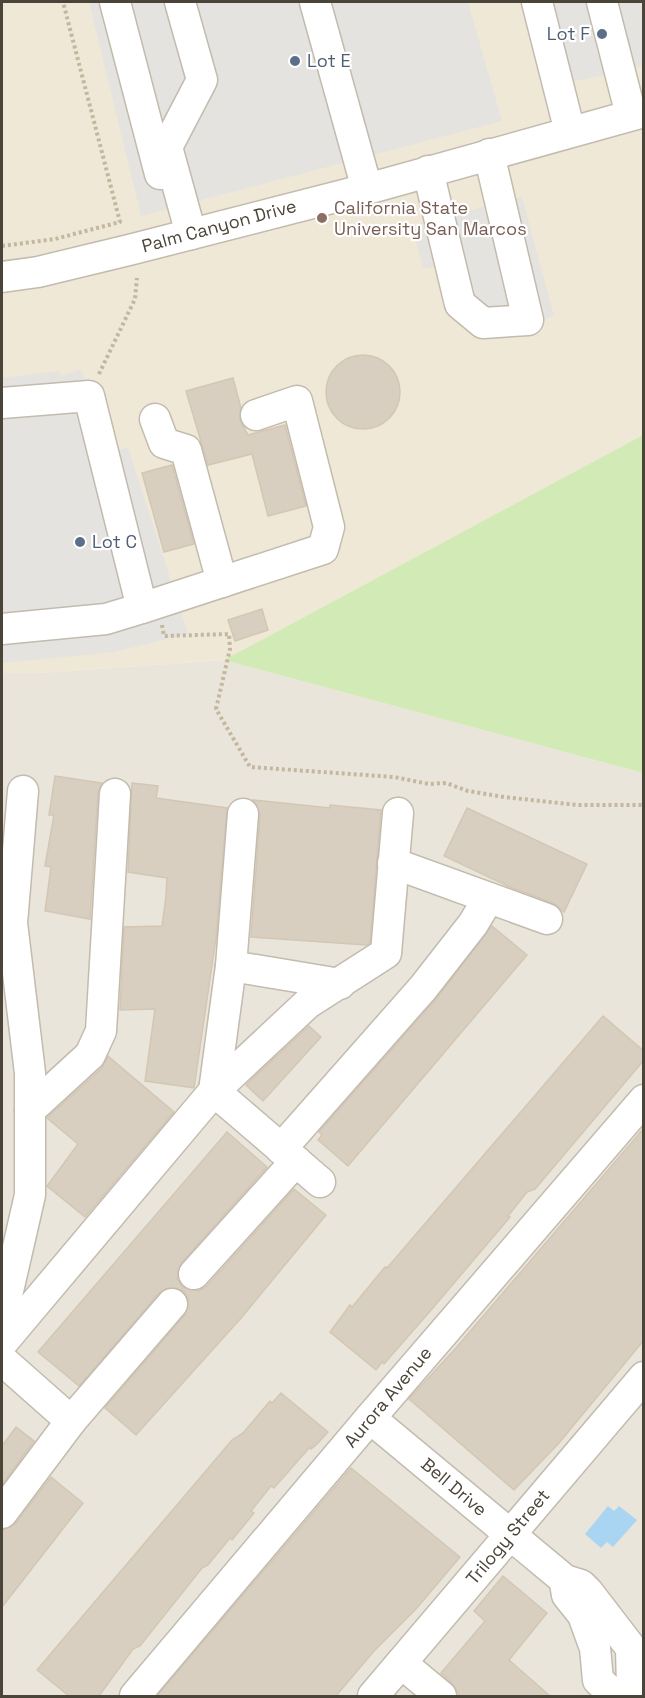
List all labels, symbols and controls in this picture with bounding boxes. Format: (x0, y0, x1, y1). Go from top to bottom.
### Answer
place label: Lot F (547, 22, 590, 45)
marker: Lot F (595, 27, 609, 41)
place label: Lot E (307, 49, 351, 72)
marker: Lot E (288, 54, 302, 68)
street label: Palm Canyon Drive (139, 194, 299, 257)
place label: California State University San Marcos (334, 196, 527, 240)
marker: California State University San Marcos (315, 211, 329, 225)
place label: Lot C (92, 530, 137, 553)
marker: Lot C (73, 535, 87, 549)
street label: Aurora Avenue (339, 1342, 437, 1452)
street label: Bell Drive (417, 1452, 492, 1521)
street label: Trilogy Street (461, 1484, 554, 1589)

